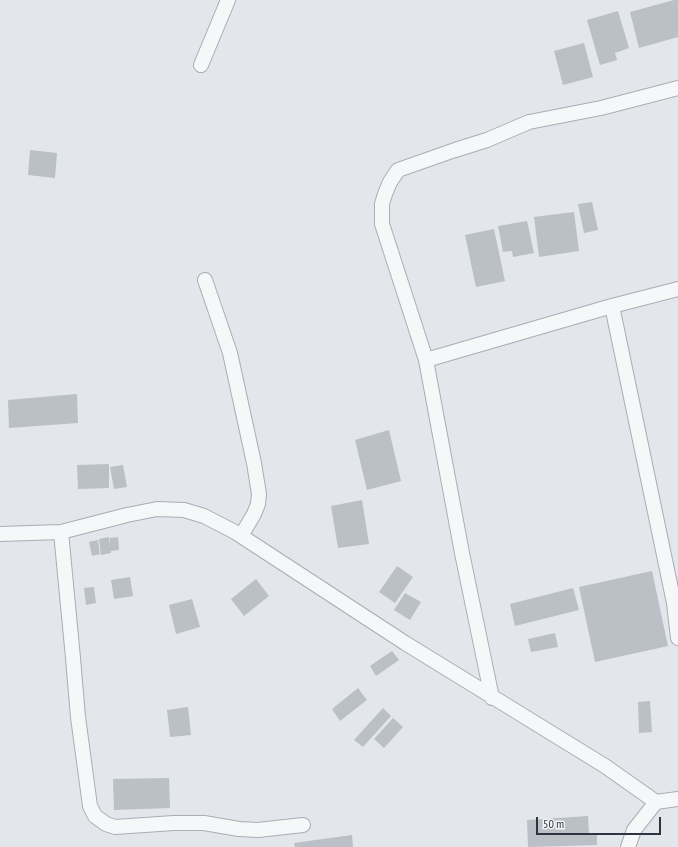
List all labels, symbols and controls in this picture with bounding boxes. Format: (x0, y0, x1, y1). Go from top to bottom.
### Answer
scale bar (538, 809, 663, 835)
text: 50 m (543, 816, 564, 831)

